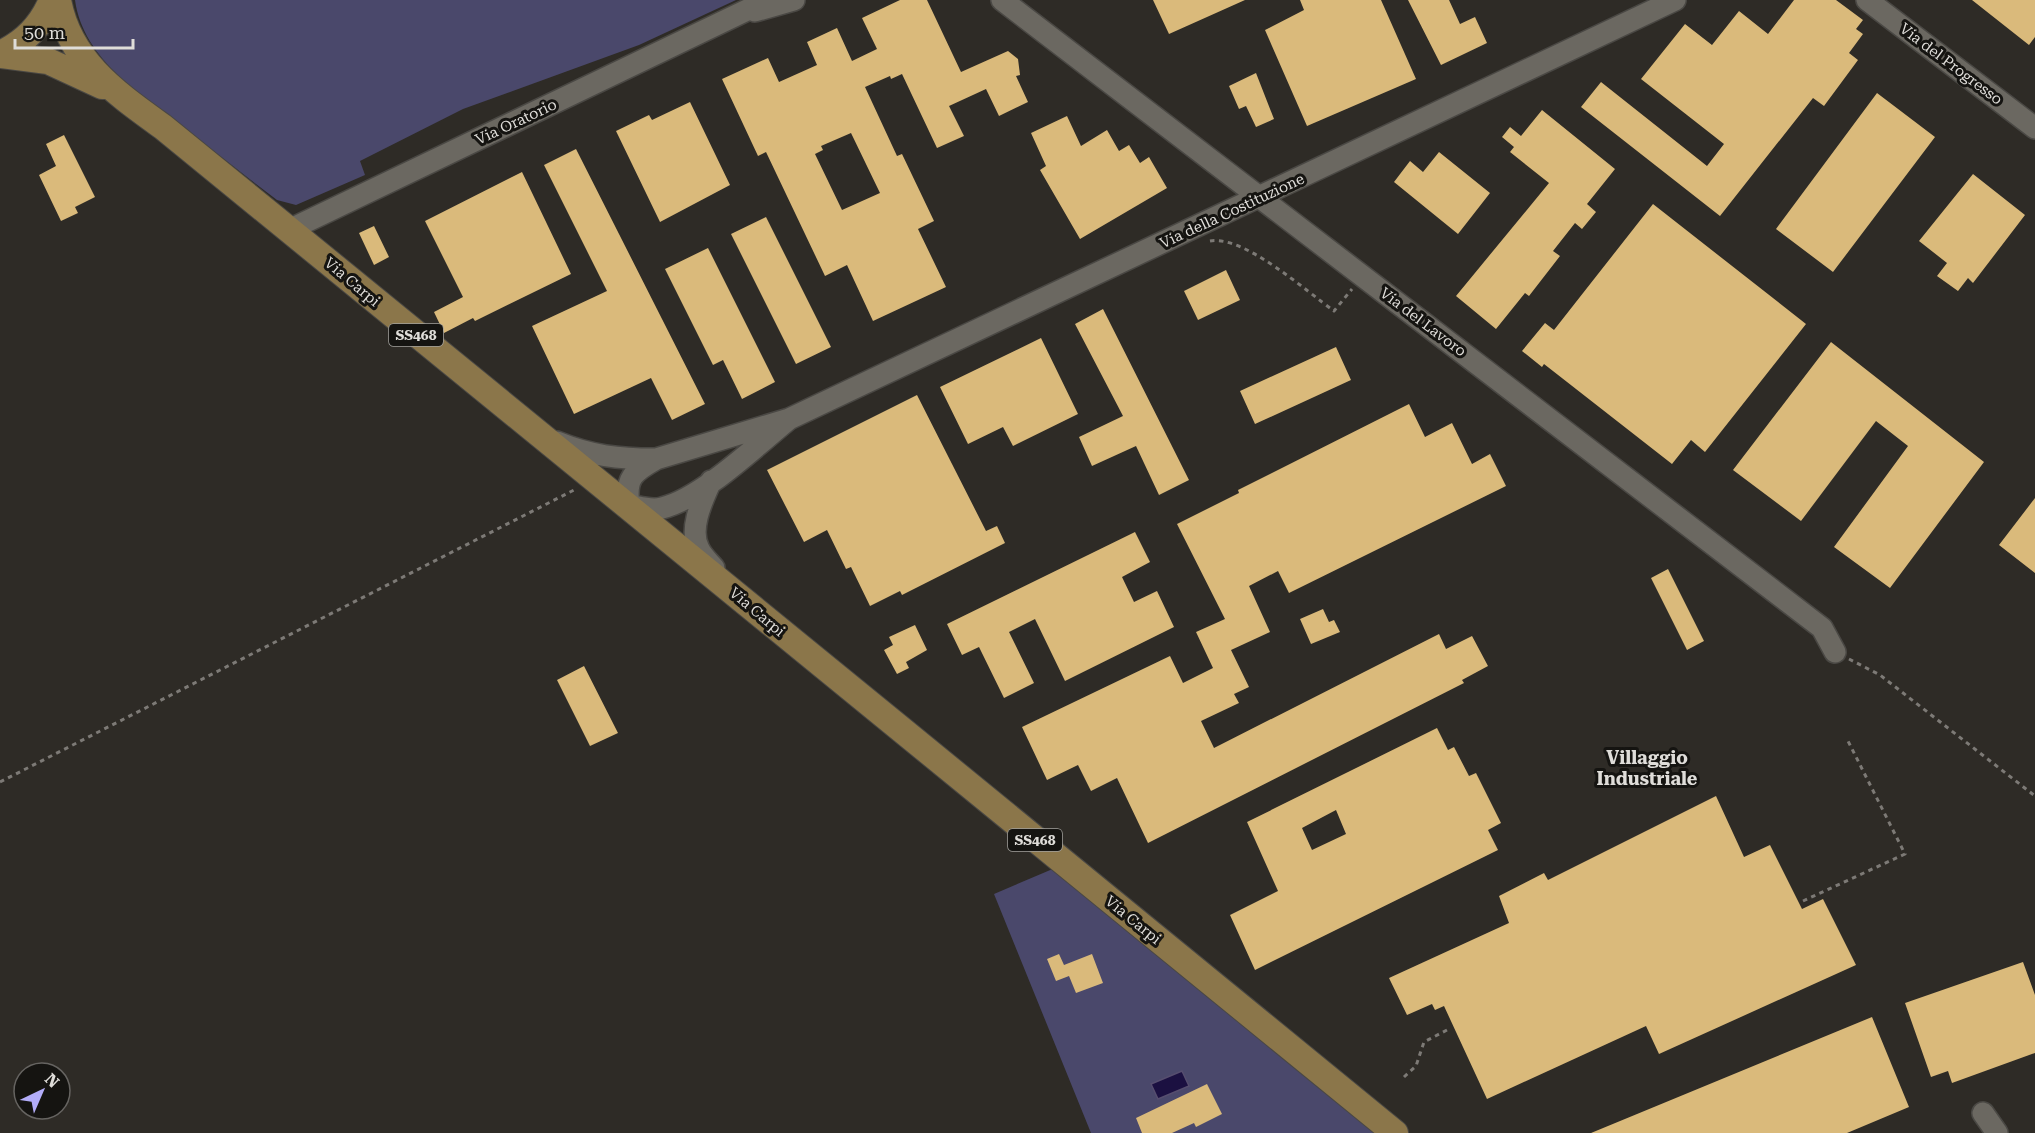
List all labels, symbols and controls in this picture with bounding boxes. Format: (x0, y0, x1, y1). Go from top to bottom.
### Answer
scale bar (15, 12, 134, 50)
street label: Via del Progresso (1896, 19, 2006, 109)
text: 50 m (24, 22, 65, 43)
street label: Via Oratorio (472, 95, 560, 149)
street label: Via della Costituzione (1157, 170, 1307, 252)
street label: Via Carpi (321, 254, 384, 311)
street label: Via del Lavoro (1376, 284, 1470, 360)
road number: SS468 (389, 324, 443, 346)
street label: Via Carpi (726, 584, 789, 641)
district label: Villaggio Industriale (1597, 747, 1698, 789)
road number: SS468 (1008, 829, 1062, 851)
street label: Via Carpi (1101, 892, 1165, 948)
north arrow (12, 1061, 72, 1121)
text: N (41, 1069, 63, 1092)

